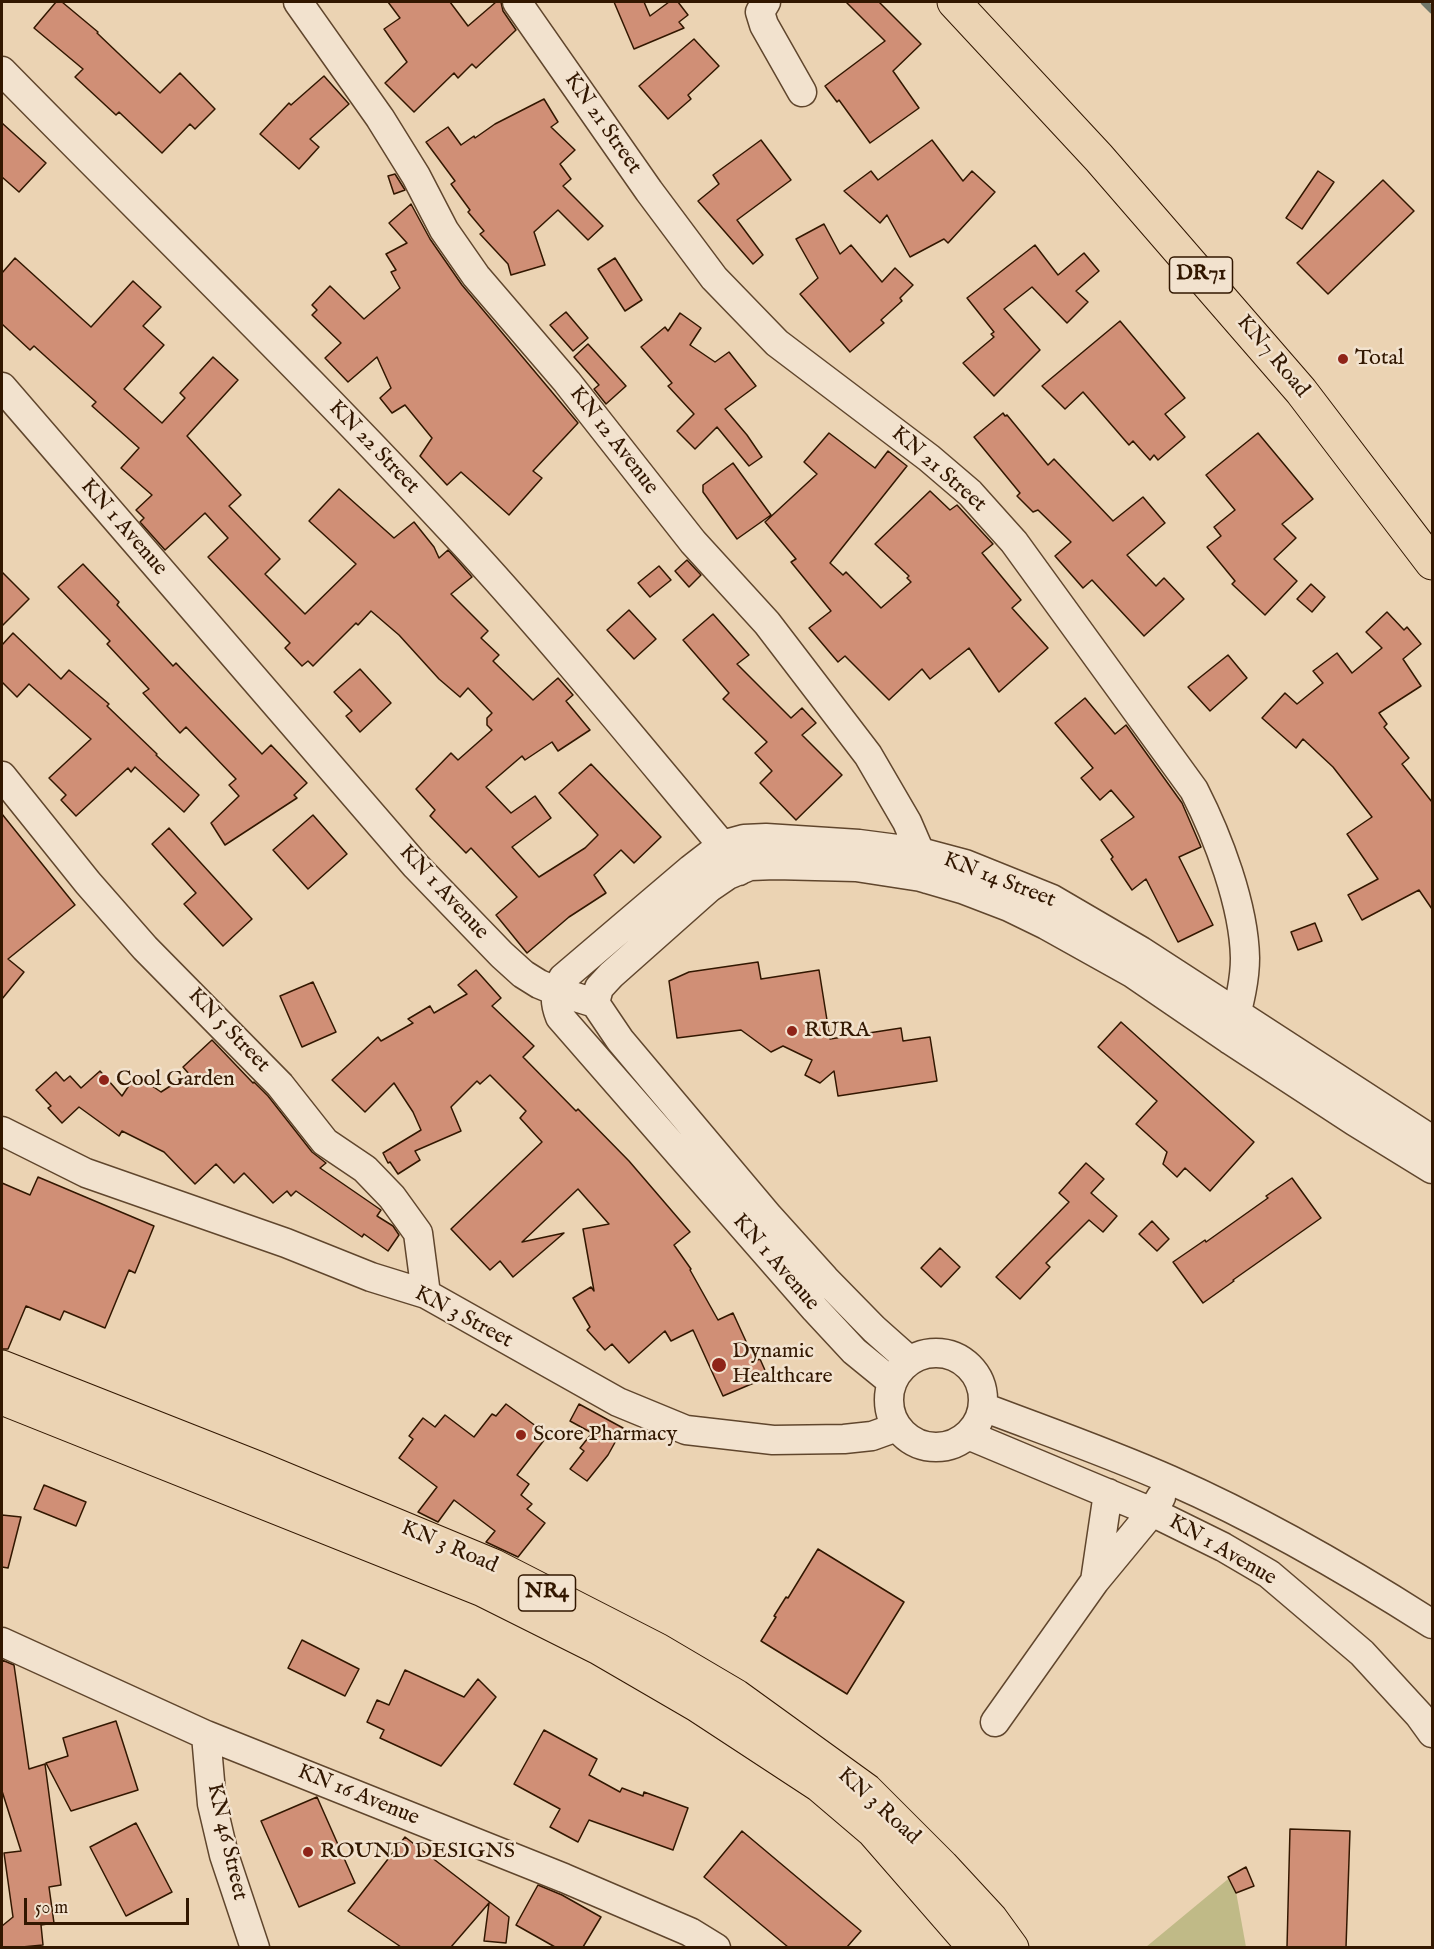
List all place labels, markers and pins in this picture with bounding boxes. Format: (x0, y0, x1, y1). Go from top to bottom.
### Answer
place label: Total (1355, 346, 1404, 372)
marker: Total (1336, 352, 1350, 366)
place label: RURA (804, 1018, 870, 1044)
marker: RURA (785, 1024, 799, 1038)
place label: Cool Garden (116, 1067, 235, 1093)
marker: Cool Garden (97, 1073, 111, 1087)
place label: Dynamic Healthcare (732, 1339, 833, 1390)
marker: Dynamic Healthcare (710, 1356, 728, 1374)
place label: Score Pharmacy (533, 1422, 677, 1448)
marker: Score Pharmacy (514, 1428, 528, 1442)
place label: ROUND DESIGNS (320, 1839, 515, 1865)
marker: ROUND DESIGNS (301, 1845, 315, 1859)

